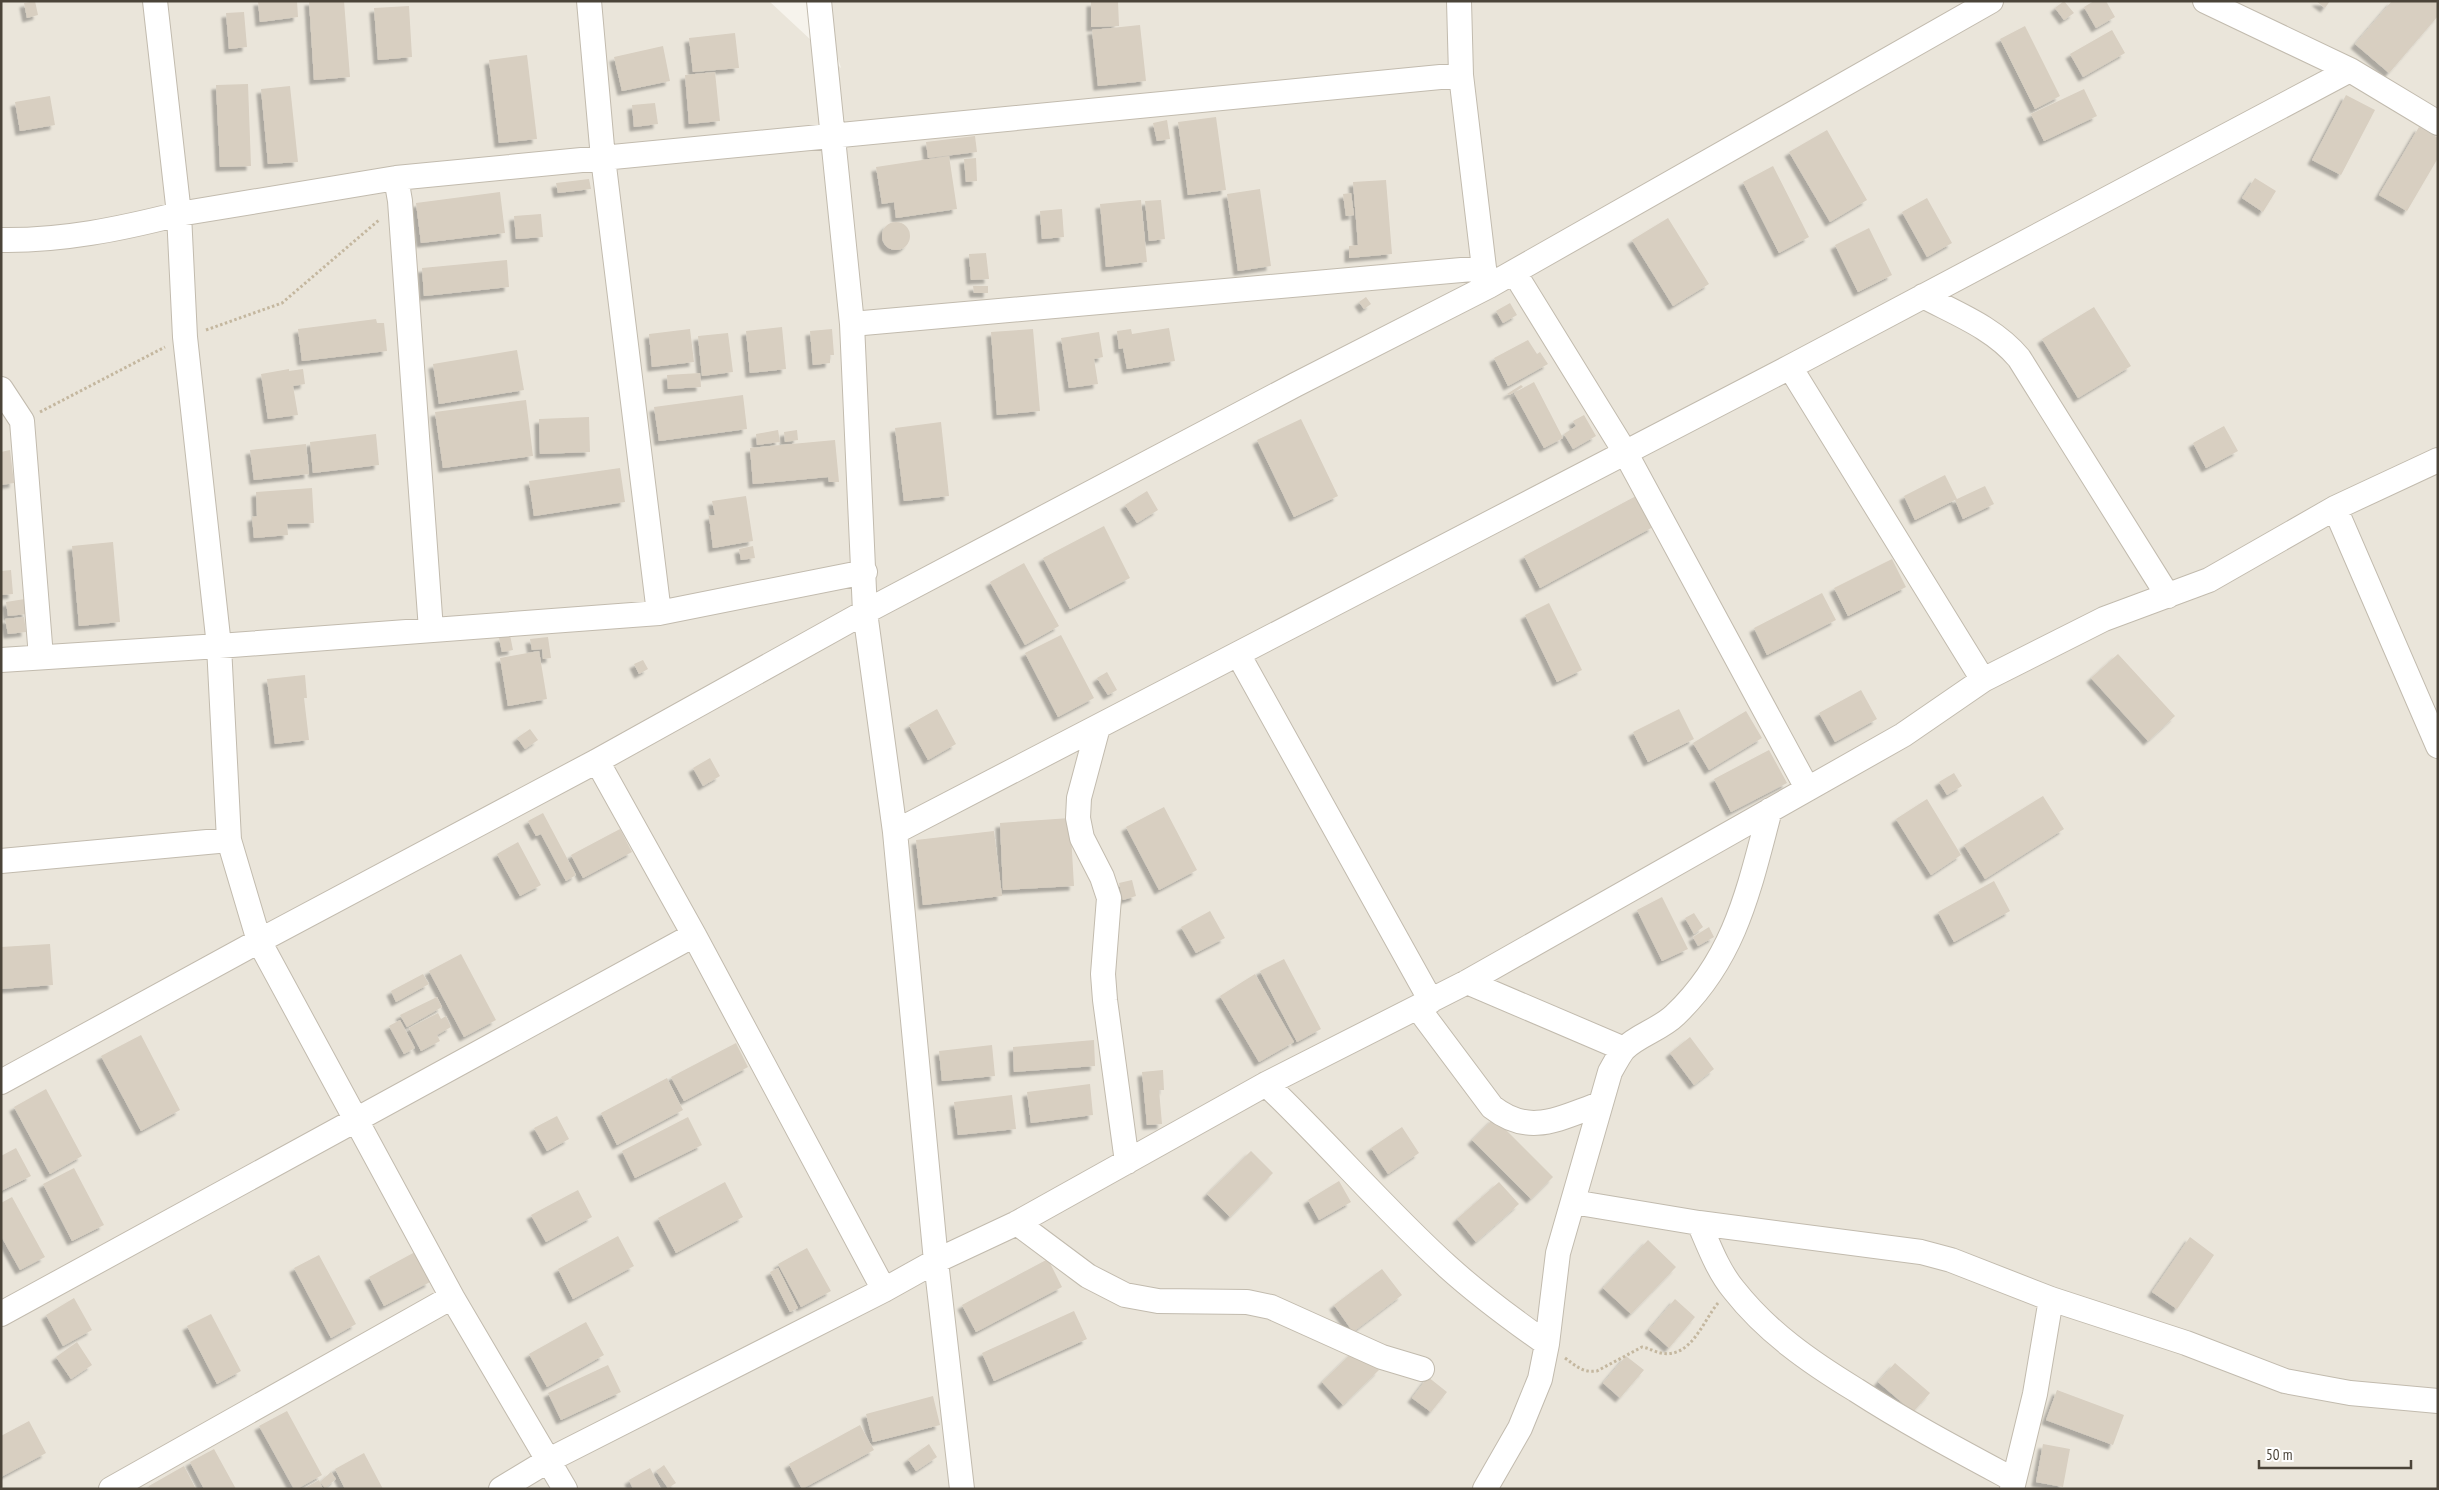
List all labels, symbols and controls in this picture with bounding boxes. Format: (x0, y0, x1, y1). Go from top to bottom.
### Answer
scale bar (2259, 1438, 2412, 1470)
text: 50 m (2266, 1445, 2292, 1464)

